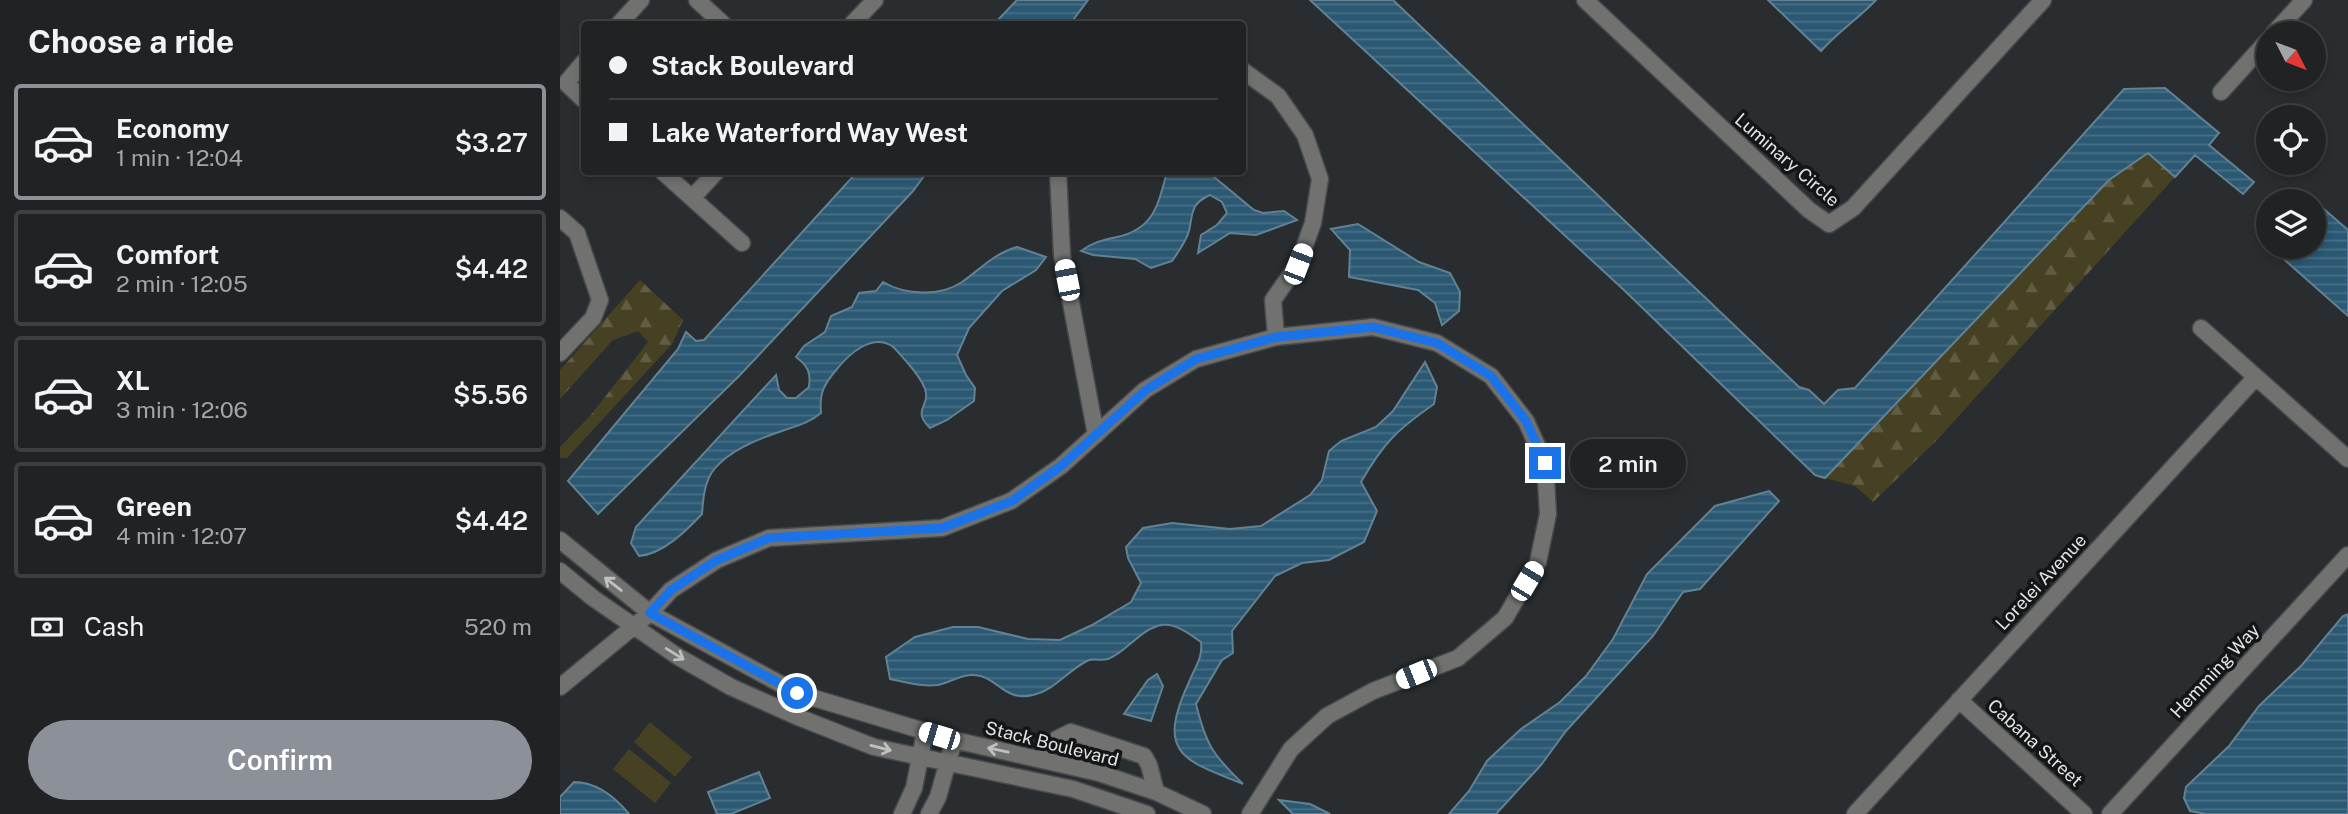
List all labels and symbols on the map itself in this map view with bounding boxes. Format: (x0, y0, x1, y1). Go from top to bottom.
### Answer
north arrow (2256, 21, 2326, 91)
street label: Luminary Circle (1731, 109, 1844, 211)
car (1281, 241, 1316, 287)
car (1053, 257, 1082, 303)
callout: 2 min (1570, 438, 1685, 488)
route end (1529, 447, 1561, 479)
street label: Lorelei Avenue (1991, 529, 2090, 634)
car (1508, 558, 1547, 604)
one-way arrow (605, 576, 623, 591)
street label: Hemming Way (2166, 619, 2264, 722)
one-way arrow (664, 648, 684, 662)
car (1393, 656, 1440, 692)
route start (781, 677, 813, 709)
street label: Cabana Street (1984, 695, 2087, 791)
street label: Stack Boulevard (983, 717, 1121, 770)
car (916, 720, 963, 752)
one-way arrow (869, 742, 892, 755)
one-way arrow (987, 742, 1010, 756)

